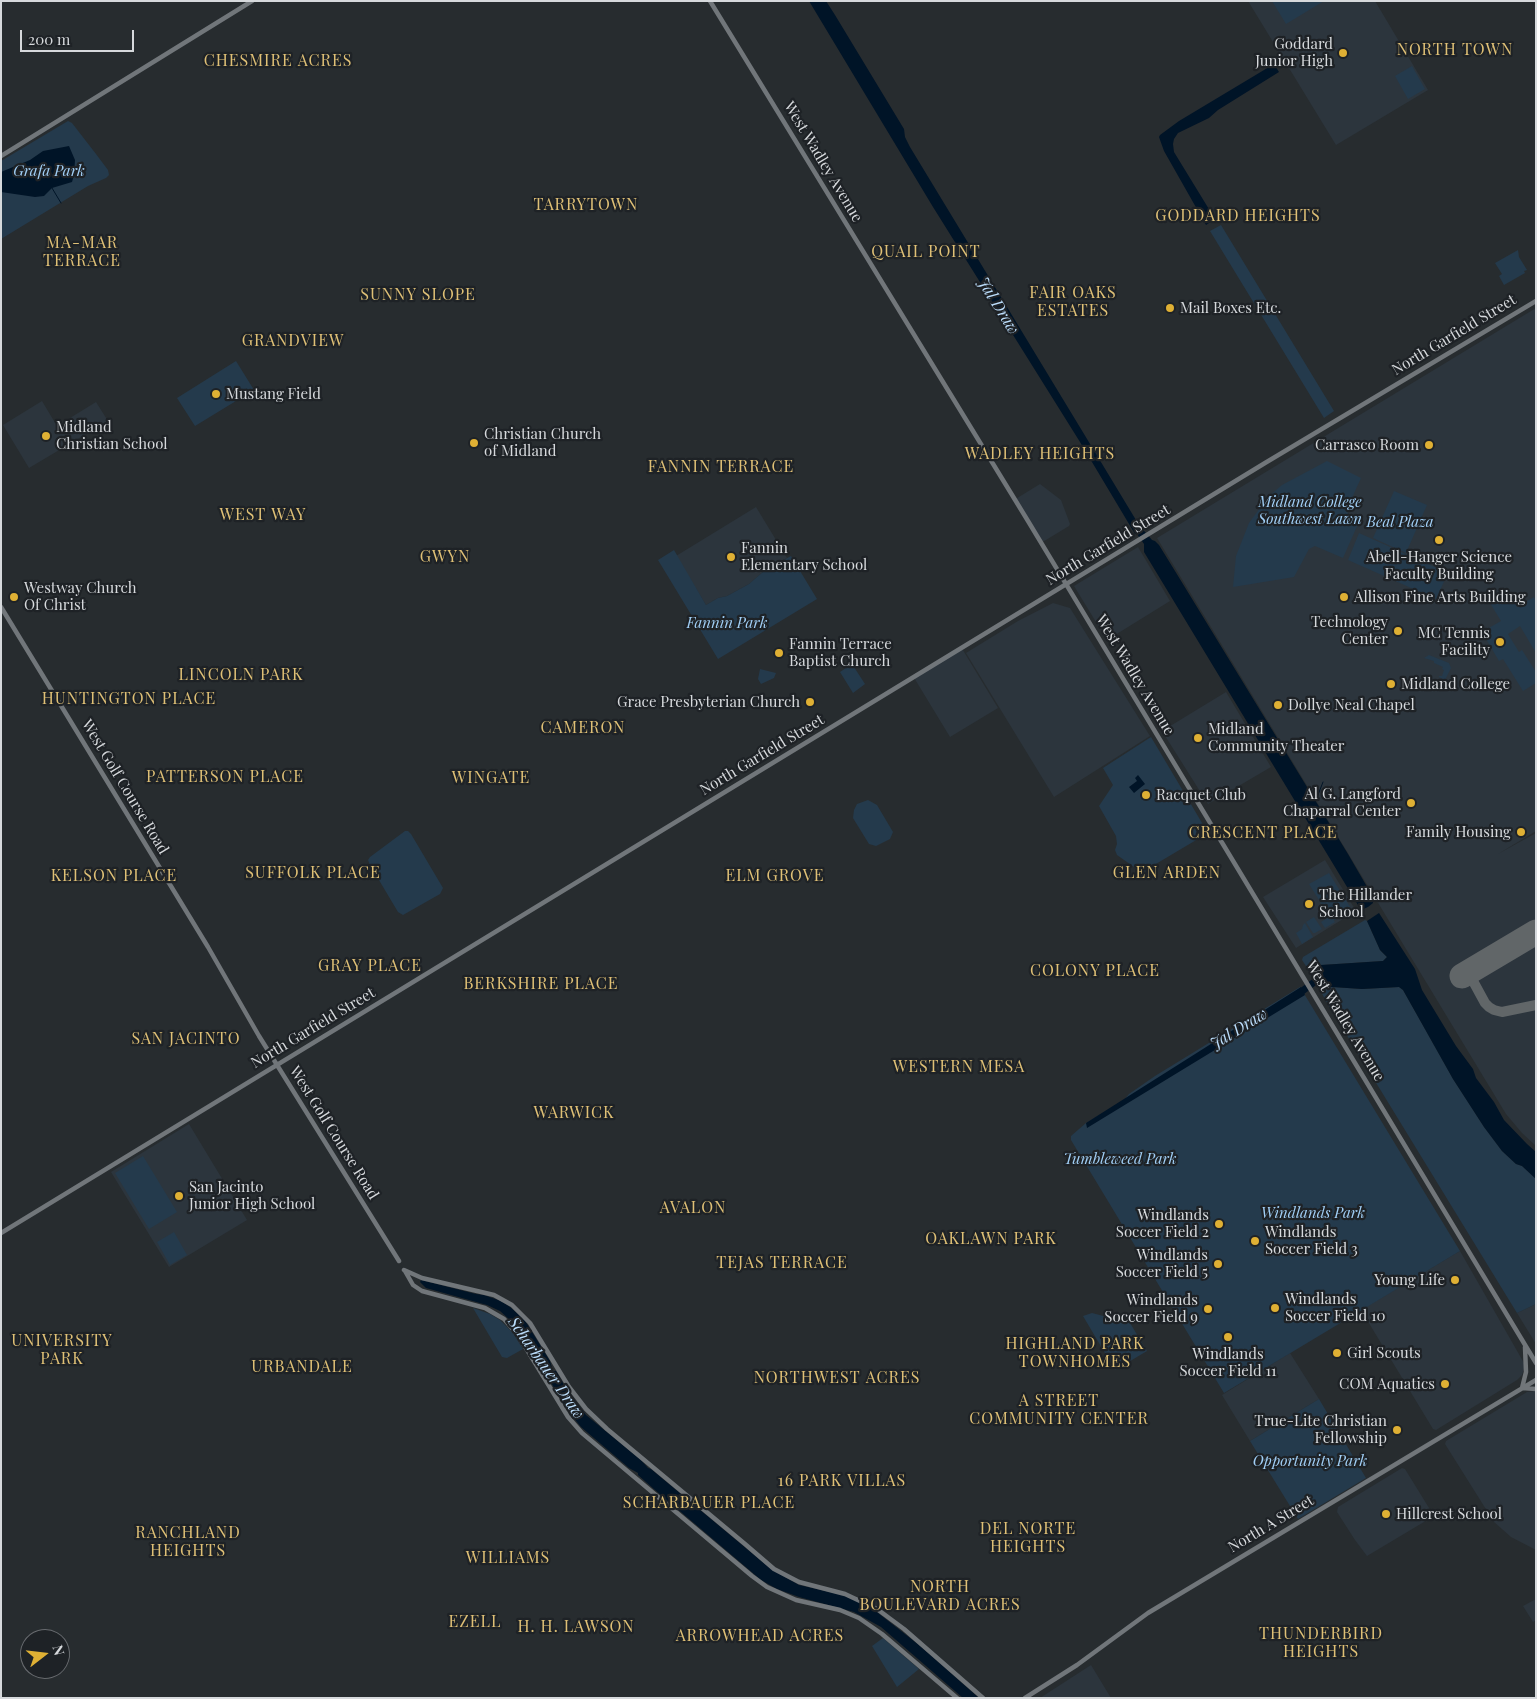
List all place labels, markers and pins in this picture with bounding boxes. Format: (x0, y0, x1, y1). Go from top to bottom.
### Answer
place label: Goddard Junior High (1255, 35, 1333, 70)
marker: Goddard Junior High (1337, 47, 1349, 59)
place label: Mail Boxes Etc. (1180, 299, 1281, 317)
marker: Mail Boxes Etc. (1164, 302, 1176, 314)
place label: Mustang Field (226, 385, 321, 403)
marker: Mustang Field (210, 388, 222, 400)
place label: Midland Christian School (56, 418, 168, 453)
place label: Christian Church of Midland (484, 425, 601, 460)
marker: Midland Christian School (40, 430, 52, 442)
place label: Carrasco Room (1315, 436, 1419, 454)
marker: Christian Church of Midland (468, 437, 480, 449)
marker: Carrasco Room (1423, 439, 1435, 451)
marker: Abell-Hanger Science Faculty Building (1433, 534, 1445, 546)
place label: Fannin Elementary School (741, 539, 867, 574)
place label: Abell-Hanger Science Faculty Building (1366, 548, 1512, 583)
marker: Fannin Elementary School (725, 551, 737, 563)
place label: Westway Church Of Christ (24, 579, 137, 614)
place label: Allison Fine Arts Building (1354, 588, 1526, 606)
marker: Westway Church Of Christ (8, 591, 20, 603)
marker: Allison Fine Arts Building (1338, 591, 1350, 603)
place label: Technology Center (1311, 613, 1388, 648)
place label: MC Tennis Facility (1418, 624, 1490, 659)
marker: Technology Center (1392, 625, 1404, 637)
place label: Fannin Terrace Baptist Church (789, 635, 892, 670)
marker: MC Tennis Facility (1494, 636, 1506, 648)
marker: Fannin Terrace Baptist Church (773, 647, 785, 659)
place label: Midland College (1401, 675, 1510, 693)
marker: Midland College (1385, 678, 1397, 690)
place label: Grace Presbyterian Church (617, 693, 800, 711)
marker: Grace Presbyterian Church (804, 696, 816, 708)
place label: Dollye Neal Chapel (1288, 696, 1415, 714)
marker: Dollye Neal Chapel (1272, 699, 1284, 711)
place label: Midland Community Theater (1208, 720, 1345, 755)
marker: Midland Community Theater (1192, 732, 1204, 744)
place label: Al G. Langford Chaparral Center (1283, 785, 1401, 820)
place label: Racquet Club (1156, 786, 1246, 804)
marker: Racquet Club (1140, 789, 1152, 801)
marker: Al G. Langford Chaparral Center (1405, 797, 1417, 809)
place label: Family Housing (1406, 823, 1511, 841)
marker: Family Housing (1515, 826, 1527, 838)
place label: The Hillander School (1319, 886, 1412, 921)
marker: The Hillander School (1303, 898, 1315, 910)
place label: San Jacinto Junior High School (189, 1178, 315, 1213)
marker: San Jacinto Junior High School (173, 1190, 185, 1202)
place label: Windlands Soccer Field 2 (1116, 1206, 1209, 1241)
marker: Windlands Soccer Field 2 (1213, 1218, 1225, 1230)
place label: Windlands Soccer Field 3 (1265, 1223, 1358, 1258)
marker: Windlands Soccer Field 3 (1249, 1235, 1261, 1247)
place label: Windlands Soccer Field 5 (1116, 1246, 1208, 1281)
marker: Windlands Soccer Field 5 (1212, 1258, 1224, 1270)
place label: Young Life (1374, 1271, 1445, 1289)
marker: Young Life (1449, 1274, 1461, 1286)
place label: Windlands Soccer Field 10 (1285, 1290, 1386, 1325)
place label: Windlands Soccer Field 9 (1104, 1291, 1198, 1326)
marker: Windlands Soccer Field 10 (1269, 1302, 1281, 1314)
marker: Windlands Soccer Field 9 (1202, 1303, 1214, 1315)
marker: Windlands Soccer Field 11 (1222, 1331, 1234, 1343)
place label: Girl Scouts (1347, 1344, 1421, 1362)
place label: Windlands Soccer Field 11 (1179, 1345, 1277, 1380)
marker: Girl Scouts (1331, 1347, 1343, 1359)
place label: COM Aquatics (1339, 1375, 1435, 1393)
marker: COM Aquatics (1439, 1378, 1451, 1390)
place label: True-Lite Christian Fellowship (1254, 1412, 1387, 1447)
marker: True-Lite Christian Fellowship (1391, 1424, 1403, 1436)
place label: Hillcrest School (1396, 1505, 1502, 1523)
marker: Hillcrest School (1380, 1508, 1392, 1520)

